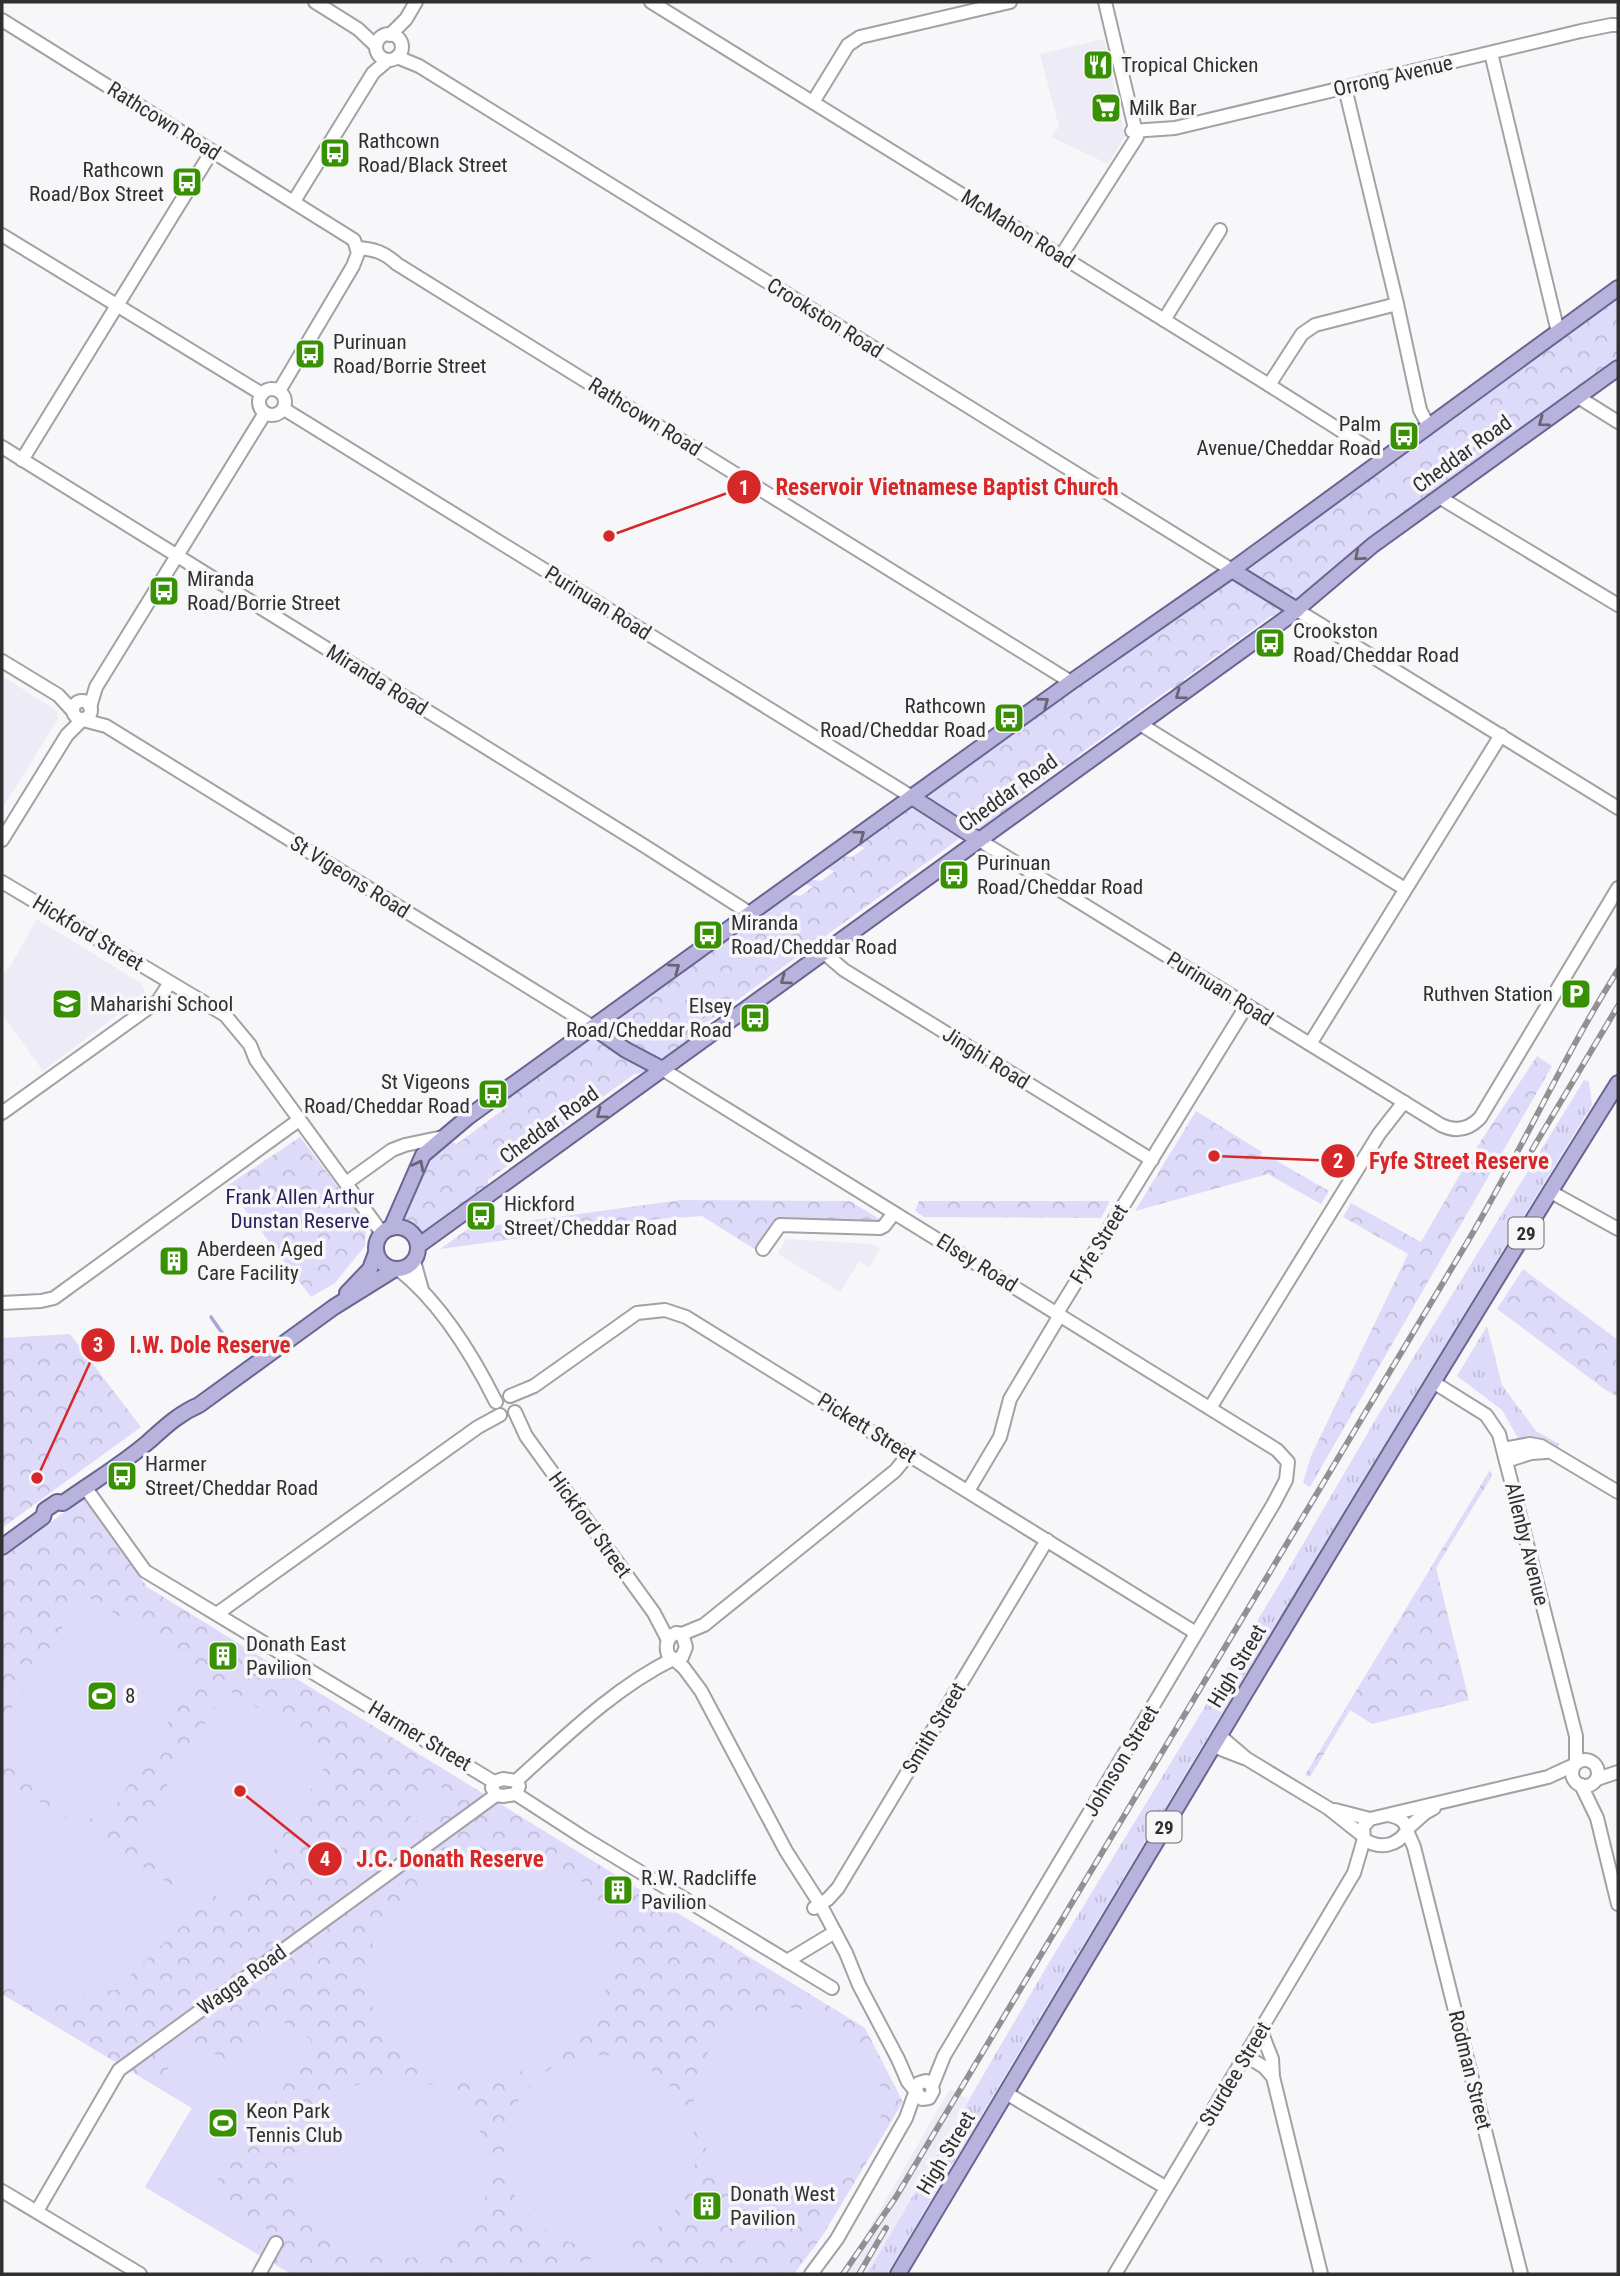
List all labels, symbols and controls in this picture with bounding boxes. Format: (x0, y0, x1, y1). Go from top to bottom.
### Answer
restaurant icon: Tropical Chicken (1081, 48, 1115, 82)
street label: Orrong Avenue (1331, 51, 1455, 101)
place label: Tropical Chicken (1121, 53, 1258, 77)
street label: Rathcown Road (103, 77, 225, 165)
supermarket icon: Milk Bar (1089, 91, 1123, 125)
place label: Milk Bar (1129, 96, 1197, 120)
place label: Rathcown Road/Black Street (358, 129, 508, 177)
bus stop icon: Rathcown Road/Black Street (318, 136, 352, 170)
place label: Rathcown Road/Box Street (29, 158, 164, 206)
bus stop icon: Rathcown Road/Box Street (170, 165, 204, 199)
street label: McMahon Road (957, 185, 1079, 273)
street label: Crookston Road (763, 273, 887, 363)
place label: Purinuan Road/Borrie Street (333, 330, 486, 378)
bus stop icon: Purinuan Road/Borrie Street (293, 337, 327, 371)
street label: Rathcown Road (584, 373, 706, 461)
street label: Cheddar Road (1408, 410, 1516, 498)
place label: Palm Avenue/Cheddar Road (1197, 412, 1381, 460)
one-way arrow (1538, 414, 1551, 426)
bus stop icon: Palm Avenue/Cheddar Road (1387, 419, 1421, 453)
callout: Reservoir Vietnamese Baptist Church (727, 465, 1133, 509)
text: Reservoir Vietnamese Baptist Church (775, 474, 1119, 501)
text: 1 (739, 476, 749, 500)
one-way arrow (1355, 548, 1368, 560)
street label: Purinuan Road (541, 561, 655, 645)
place label: Miranda Road/Borrie Street (187, 567, 340, 615)
bus stop icon: Miranda Road/Borrie Street (147, 574, 181, 608)
place label: Crookston Road/Cheddar Road (1293, 619, 1459, 667)
bus stop icon: Crookston Road/Cheddar Road (1253, 626, 1287, 660)
street label: Miranda Road (322, 640, 432, 720)
one-way arrow (1175, 687, 1187, 700)
place label: Rathcown Road/Cheddar Road (820, 694, 986, 742)
one-way arrow (1037, 698, 1049, 710)
bus stop icon: Rathcown Road/Cheddar Road (992, 701, 1026, 735)
street label: Cheddar Road (954, 749, 1062, 837)
street label: St Vigeons Road (286, 831, 414, 923)
one-way arrow (852, 831, 865, 843)
place label: Purinuan Road/Cheddar Road (977, 851, 1143, 899)
bus stop icon: Purinuan Road/Cheddar Road (937, 858, 971, 892)
street label: Hickford Street (28, 891, 148, 975)
place label: Miranda Road/Cheddar Road (731, 911, 897, 959)
bus stop icon: Miranda Road/Cheddar Road (691, 918, 725, 952)
street label: Purinuan Road (1163, 947, 1277, 1031)
one-way arrow (667, 964, 680, 976)
one-way arrow (780, 972, 793, 984)
parking icon: Ruthven Station (1559, 977, 1593, 1011)
place label: Ruthven Station (1423, 982, 1553, 1006)
school or university icon: Maharishi School (50, 987, 84, 1021)
place label: Maharishi School (90, 992, 233, 1016)
place label: Elsey Road/Cheddar Road (566, 994, 732, 1042)
bus stop icon: Elsey Road/Cheddar Road (738, 1001, 772, 1035)
street label: Jinghi Road (938, 1022, 1034, 1094)
place label: St Vigeons Road/Cheddar Road (304, 1070, 470, 1118)
bus stop icon: St Vigeons Road/Cheddar Road (476, 1077, 510, 1111)
street label: Cheddar Road (495, 1081, 603, 1169)
one-way arrow (596, 1105, 609, 1118)
callout: Fyfe Street Reserve (1320, 1139, 1563, 1183)
text: Fyfe Street Reserve (1369, 1148, 1549, 1175)
text: 2 (1333, 1149, 1343, 1173)
one-way arrow (410, 1160, 424, 1173)
park label: Frank Allen Arthur Dunstan Reserve (226, 1185, 374, 1233)
place label: Hickford Street/Cheddar Road (504, 1192, 677, 1240)
bus stop icon: Hickford Street/Cheddar Road (464, 1199, 498, 1233)
street label: Fyfe Street (1065, 1200, 1133, 1288)
road number: 29 (1508, 1218, 1544, 1248)
street label: Elsey Road (932, 1229, 1022, 1297)
place label: Aberdeen Aged Care Facility (197, 1237, 323, 1285)
building icon: Aberdeen Aged Care Facility (157, 1244, 191, 1278)
callout: I.W. Dole Reserve (80, 1323, 305, 1367)
text: I.W. Dole Reserve (129, 1332, 291, 1359)
text: 3 (93, 1333, 103, 1357)
street label: Pickett Street (813, 1388, 921, 1468)
place label: Harmer Street/Cheddar Road (145, 1452, 318, 1500)
bus stop icon: Harmer Street/Cheddar Road (105, 1459, 139, 1493)
street label: Hickford Street (544, 1467, 636, 1583)
street label: Allenby Avenue (1500, 1480, 1554, 1608)
street label: High Street (1203, 1620, 1271, 1712)
place label: Donath East Pavilion (246, 1632, 346, 1680)
building icon: Donath East Pavilion (206, 1639, 240, 1673)
street label: Smith Street (897, 1678, 971, 1778)
sports icon: 8 (85, 1679, 119, 1713)
place label: 8 (125, 1684, 135, 1708)
street label: Harmer Street (364, 1696, 476, 1776)
street label: Johnson Street (1078, 1701, 1164, 1821)
road number: 29 (1146, 1812, 1182, 1842)
callout: J.C. Donath Reserve (307, 1837, 558, 1881)
text: J.C. Donath Reserve (356, 1846, 544, 1873)
text: 4 (320, 1847, 330, 1871)
place label: R.W. Radcliffe Pavilion (641, 1866, 757, 1914)
building icon: R.W. Radcliffe Pavilion (601, 1873, 635, 1907)
street label: Wagga Road (193, 1940, 291, 2020)
street label: Rodman Street (1444, 2008, 1496, 2132)
street label: Sturdee Street (1194, 2017, 1276, 2131)
place label: Keon Park Tennis Club (246, 2099, 343, 2147)
sports icon: Keon Park Tennis Club (206, 2106, 240, 2140)
street label: High Street (912, 2107, 980, 2199)
place label: Donath West Pavilion (730, 2182, 835, 2230)
building icon: Donath West Pavilion (690, 2189, 724, 2223)

